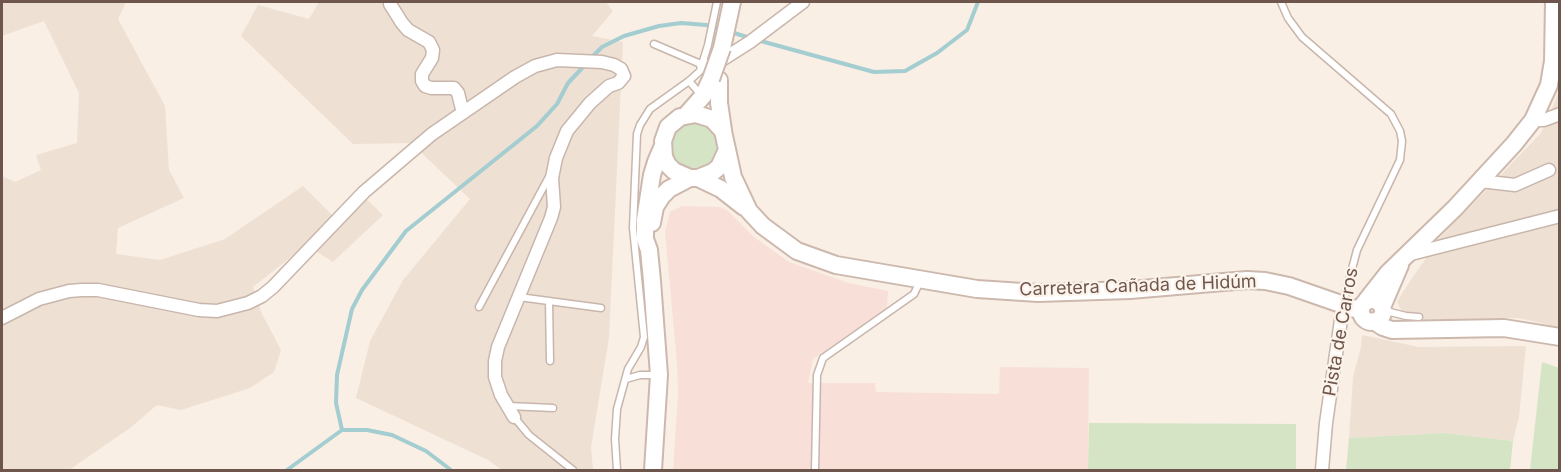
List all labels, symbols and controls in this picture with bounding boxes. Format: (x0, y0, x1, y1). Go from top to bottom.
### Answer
street label: Pista de Carros (1319, 266, 1363, 398)
street label: Carretera Cañada de Hidúm (1019, 271, 1257, 301)

